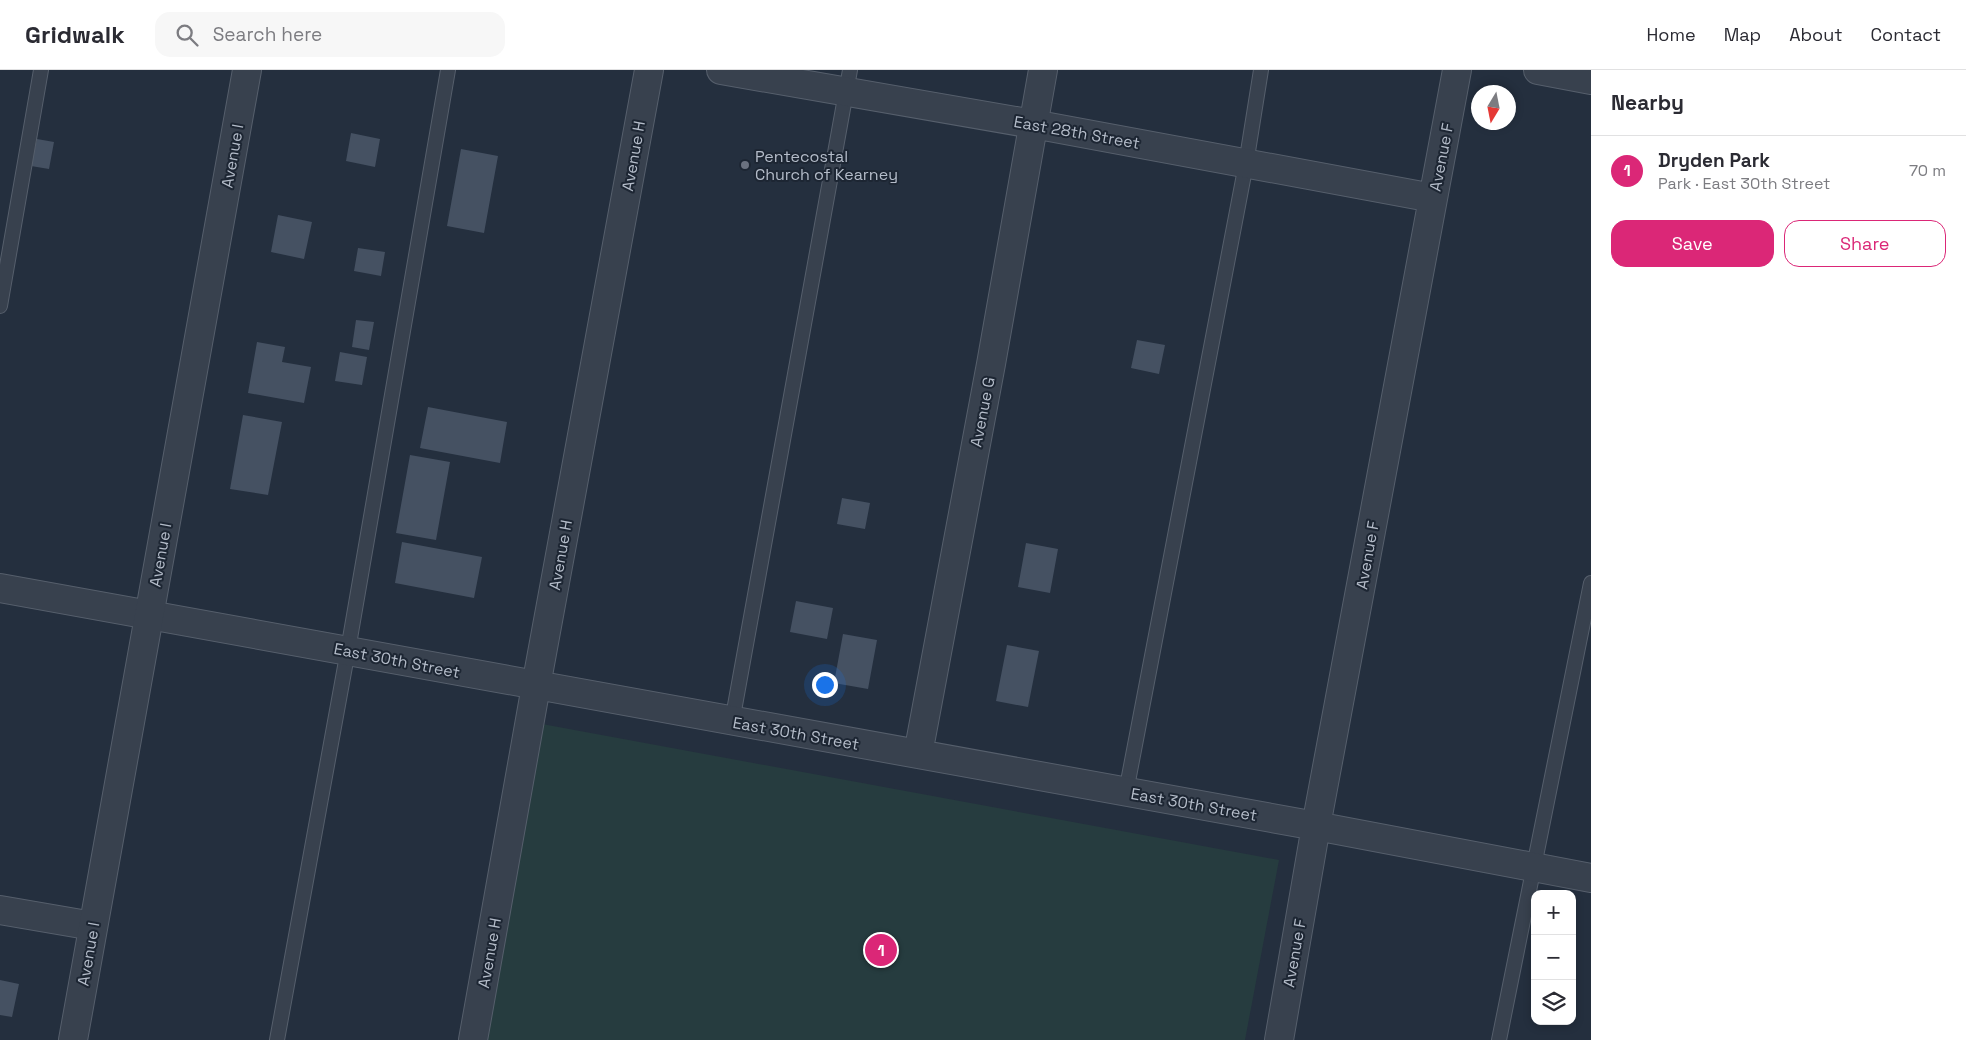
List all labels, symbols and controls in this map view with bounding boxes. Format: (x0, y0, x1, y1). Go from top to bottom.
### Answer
search box (155, 12, 505, 57)
text: Gridwalk (25, 19, 125, 50)
icon: search (173, 21, 201, 49)
text: Search here (213, 22, 322, 47)
text: Home (1647, 23, 1696, 46)
text: Map (1724, 23, 1761, 46)
text: About (1789, 23, 1843, 46)
text: Contact (1871, 23, 1941, 46)
north arrow (1471, 85, 1516, 130)
text: Nearby (1611, 89, 1684, 116)
street label: East 28th Street (1012, 111, 1142, 154)
street label: Avenue H (617, 119, 650, 193)
street label: Avenue F (1425, 121, 1458, 193)
street label: Avenue I (217, 122, 248, 190)
place label: Pentecostal Church of Kearney (755, 146, 898, 185)
text: Dryden Park (1658, 148, 1770, 173)
marker: Pentecostal Church of Kearney (739, 159, 751, 171)
text: 1 (1623, 160, 1631, 181)
text: 70 m (1909, 160, 1946, 181)
text: Park · East 30th Street (1658, 173, 1830, 194)
button: Save (1611, 220, 1774, 267)
button: Share (1784, 220, 1946, 267)
street label: Avenue G (965, 375, 1000, 449)
street label: Avenue H (544, 518, 577, 592)
street label: Avenue F (1351, 519, 1384, 591)
street label: Avenue I (145, 521, 176, 589)
street label: East 30th Street (332, 638, 462, 683)
your location (812, 672, 838, 698)
street label: East 30th Street (731, 712, 861, 755)
street label: East 30th Street (1129, 783, 1259, 826)
map controls (1531, 890, 1576, 1025)
button: + (1531, 890, 1576, 935)
street label: Avenue H (473, 916, 506, 990)
street label: Avenue F (1278, 917, 1311, 989)
street label: Avenue I (73, 920, 104, 988)
pin: 1 (865, 931, 897, 969)
button: − (1531, 935, 1576, 980)
button: layers (1531, 980, 1576, 1025)

